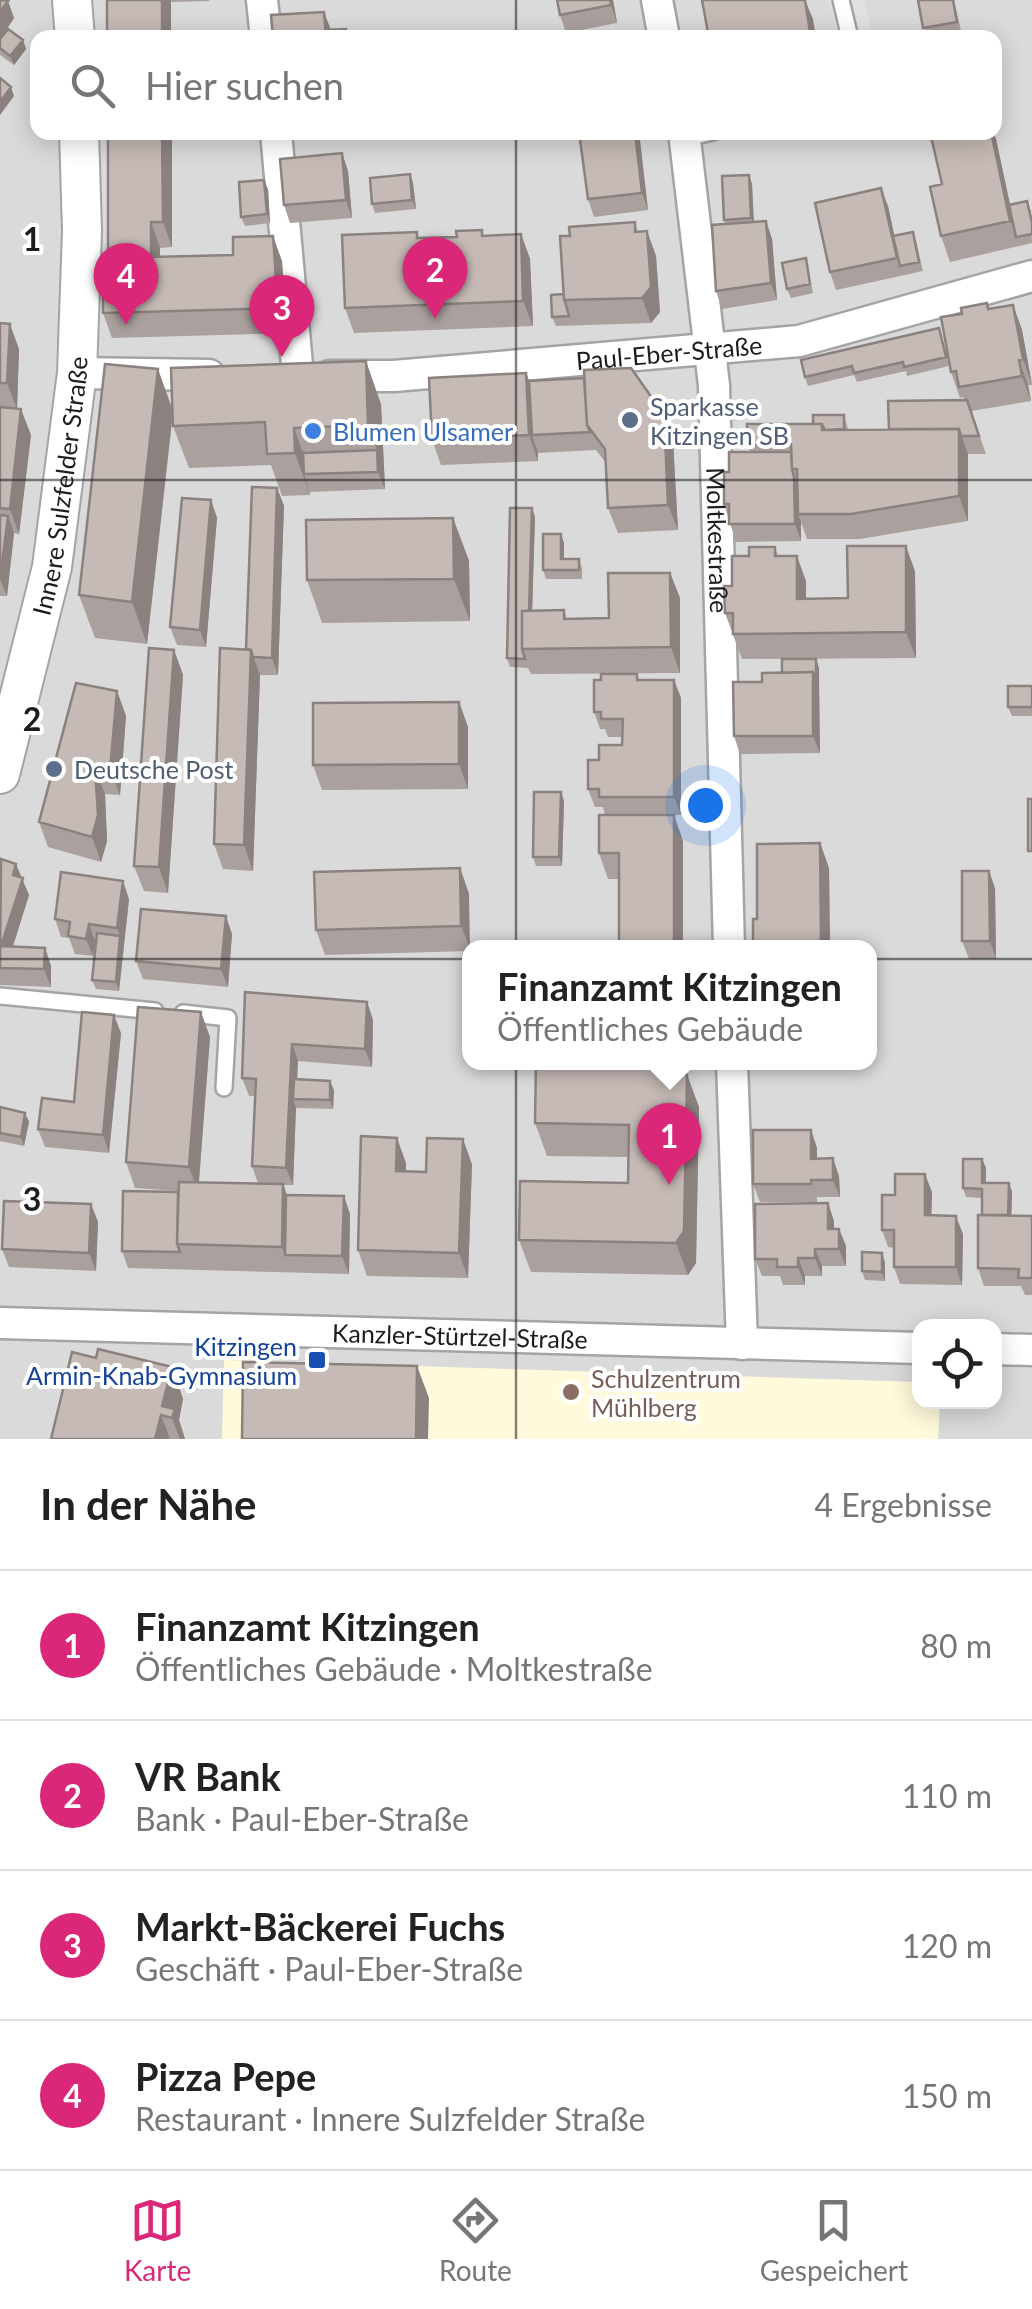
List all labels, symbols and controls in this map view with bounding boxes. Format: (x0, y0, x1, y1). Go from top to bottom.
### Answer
search box (30, 30, 1002, 140)
icon: search (65, 58, 120, 113)
text: Hier suchen (145, 62, 344, 108)
text: 1 (23, 219, 41, 258)
pin: 2 (402, 236, 468, 319)
pin: 4 (94, 242, 158, 325)
pin: 3 (250, 274, 314, 357)
street label: Paul-Eber-Straße (575, 329, 763, 375)
street label: Innere Sulzfelder Straße (25, 356, 93, 618)
place label: Sparkasse Kitzingen SB (650, 391, 789, 450)
marker: Sparkasse Kitzingen SB (619, 409, 641, 431)
place label: Blumen Ulsamer (333, 416, 513, 446)
marker: Blumen Ulsamer (302, 420, 324, 442)
street label: Moltkestraße (701, 467, 735, 614)
text: 2 (23, 699, 41, 738)
place label: Deutsche Post (74, 754, 234, 784)
marker: Deutsche Post (43, 758, 65, 780)
your location (680, 780, 731, 831)
popup (462, 940, 877, 1070)
text: Finanzamt Kitzingen (497, 963, 842, 1009)
text: Öffentliches Gebäude (497, 1009, 803, 1048)
pin: 1 (636, 1102, 702, 1185)
text: 3 (23, 1179, 41, 1218)
street label: Kanzler-Stürtzel-Straße (332, 1317, 588, 1354)
map controls (912, 1319, 1002, 1409)
button: locate (912, 1319, 1002, 1409)
place label: Kitzingen Armin-Knab-Gymnasium (26, 1331, 297, 1390)
marker: Kitzingen Armin-Knab-Gymnasium (306, 1349, 328, 1371)
place label: Schulzentrum Mühlberg (591, 1363, 741, 1422)
marker: Schulzentrum Mühlberg (560, 1381, 582, 1403)
text: In der Nähe (40, 1479, 257, 1529)
text: 4 Ergebnisse (815, 1485, 992, 1524)
text: Finanzamt Kitzingen (135, 1603, 480, 1649)
text: 1 (63, 1626, 82, 1665)
text: 80 m (920, 1626, 992, 1665)
text: Öffentliches Gebäude · Moltkestraße (135, 1649, 653, 1688)
text: VR Bank (135, 1753, 281, 1799)
text: 2 (63, 1776, 82, 1815)
text: 110 m (902, 1776, 992, 1815)
text: Bank · Paul-Eber-Straße (135, 1799, 469, 1838)
text: Markt-Bäckerei Fuchs (135, 1903, 505, 1949)
text: 3 (63, 1926, 82, 1965)
text: 120 m (902, 1926, 992, 1965)
text: Geschäft · Paul-Eber-Straße (135, 1949, 523, 1988)
text: Pizza Pepe (135, 2053, 316, 2099)
text: 4 (63, 2076, 82, 2115)
text: 150 m (902, 2076, 992, 2115)
text: Restaurant · Innere Sulzfelder Straße (135, 2099, 645, 2138)
tab: Karte (124, 2193, 191, 2287)
tab: Route (439, 2193, 512, 2287)
tab: Gespeichert (760, 2193, 908, 2287)

